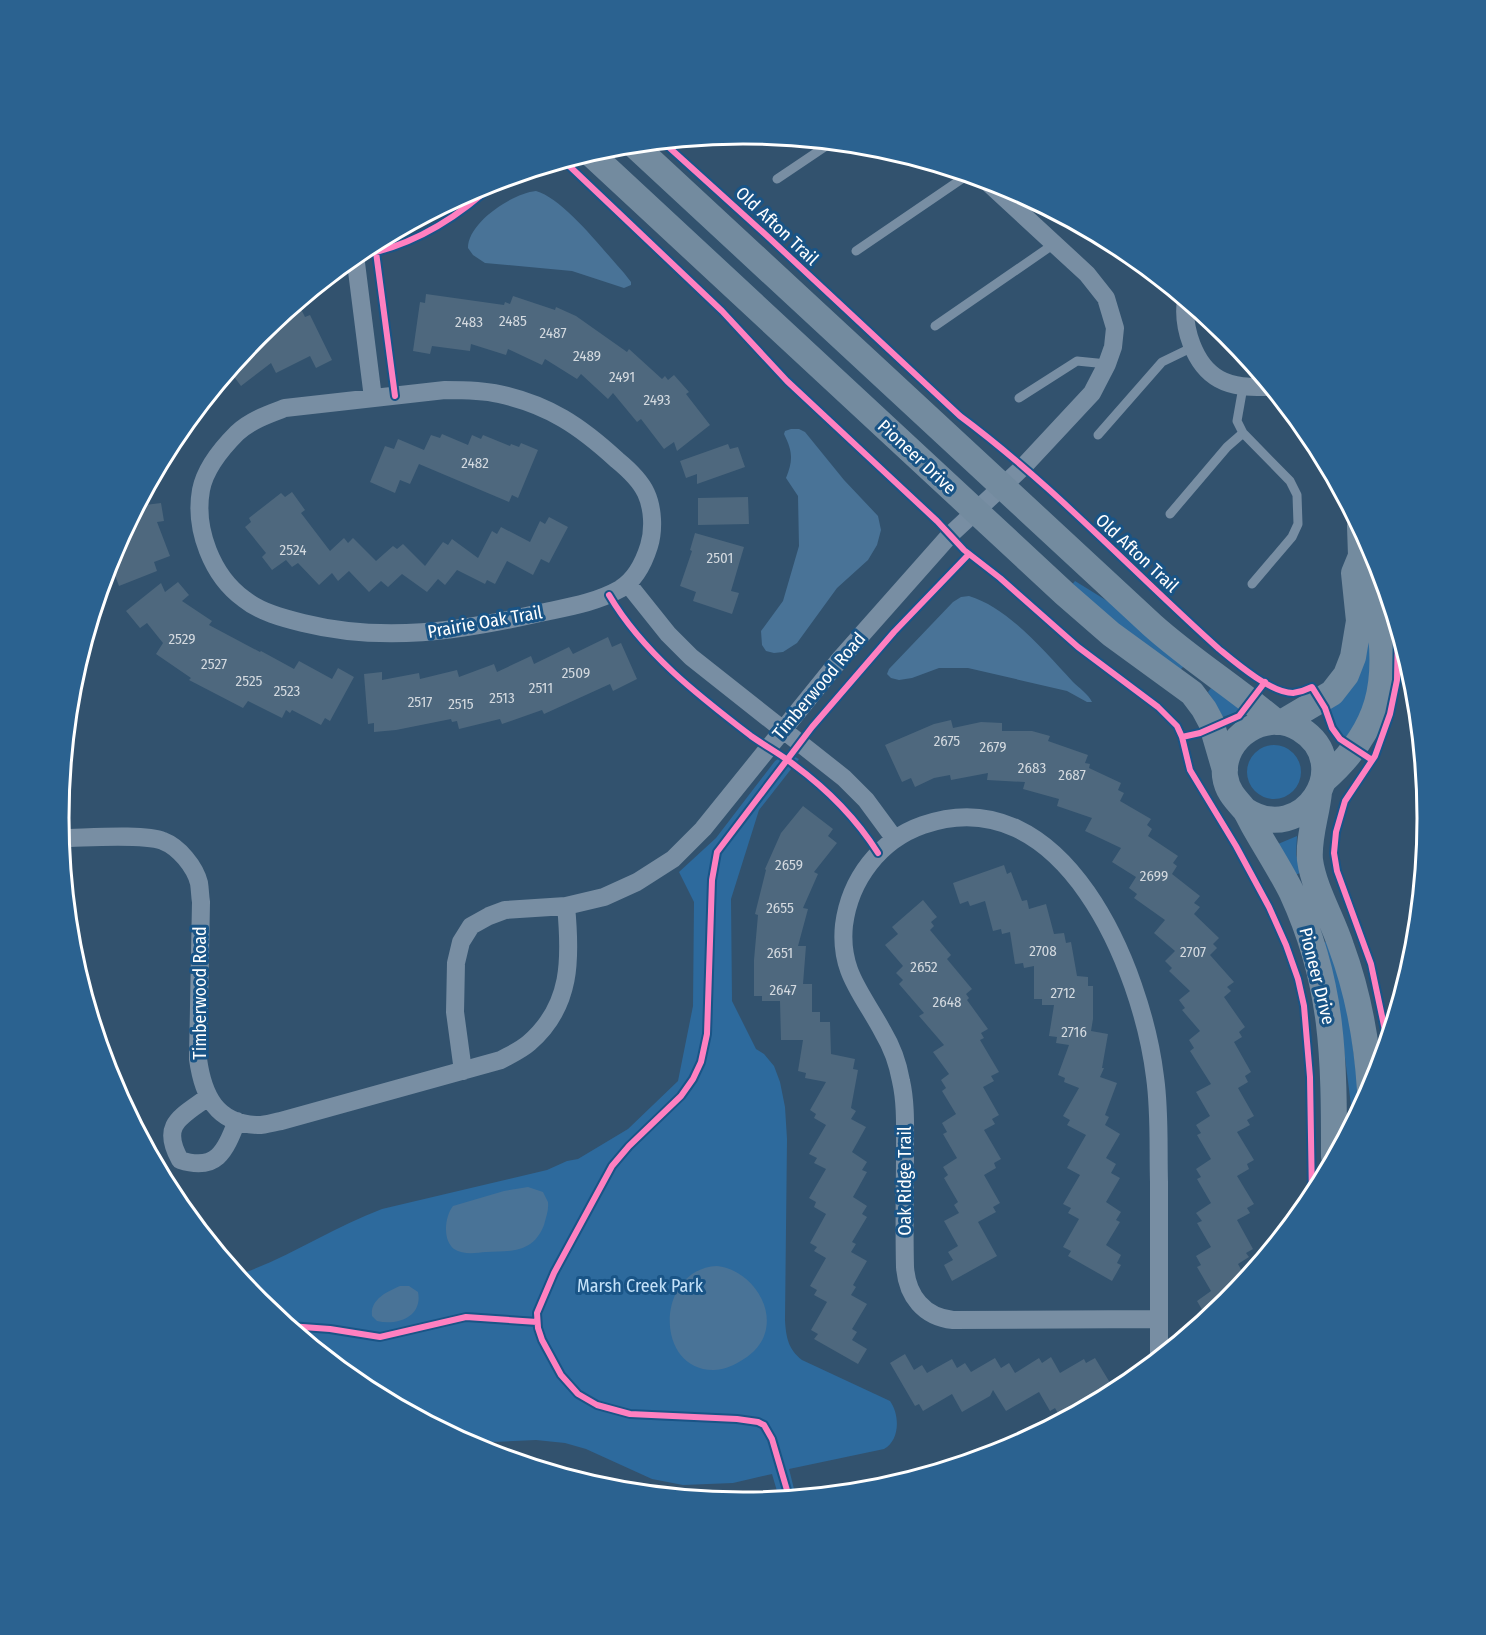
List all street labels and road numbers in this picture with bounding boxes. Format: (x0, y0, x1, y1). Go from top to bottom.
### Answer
street label: Old Afton Trail (731, 182, 823, 270)
street label: Pioneer Drive (873, 415, 961, 499)
street label: Old Afton Trail (1091, 509, 1183, 597)
street label: Prairie Oak Trail (426, 601, 544, 643)
street label: Timberwood Road (768, 628, 870, 744)
street label: Pioneer Drive (1294, 925, 1340, 1027)
street label: Timberwood Road (189, 926, 211, 1060)
street label: Oak Ridge Trail (894, 1126, 916, 1236)

